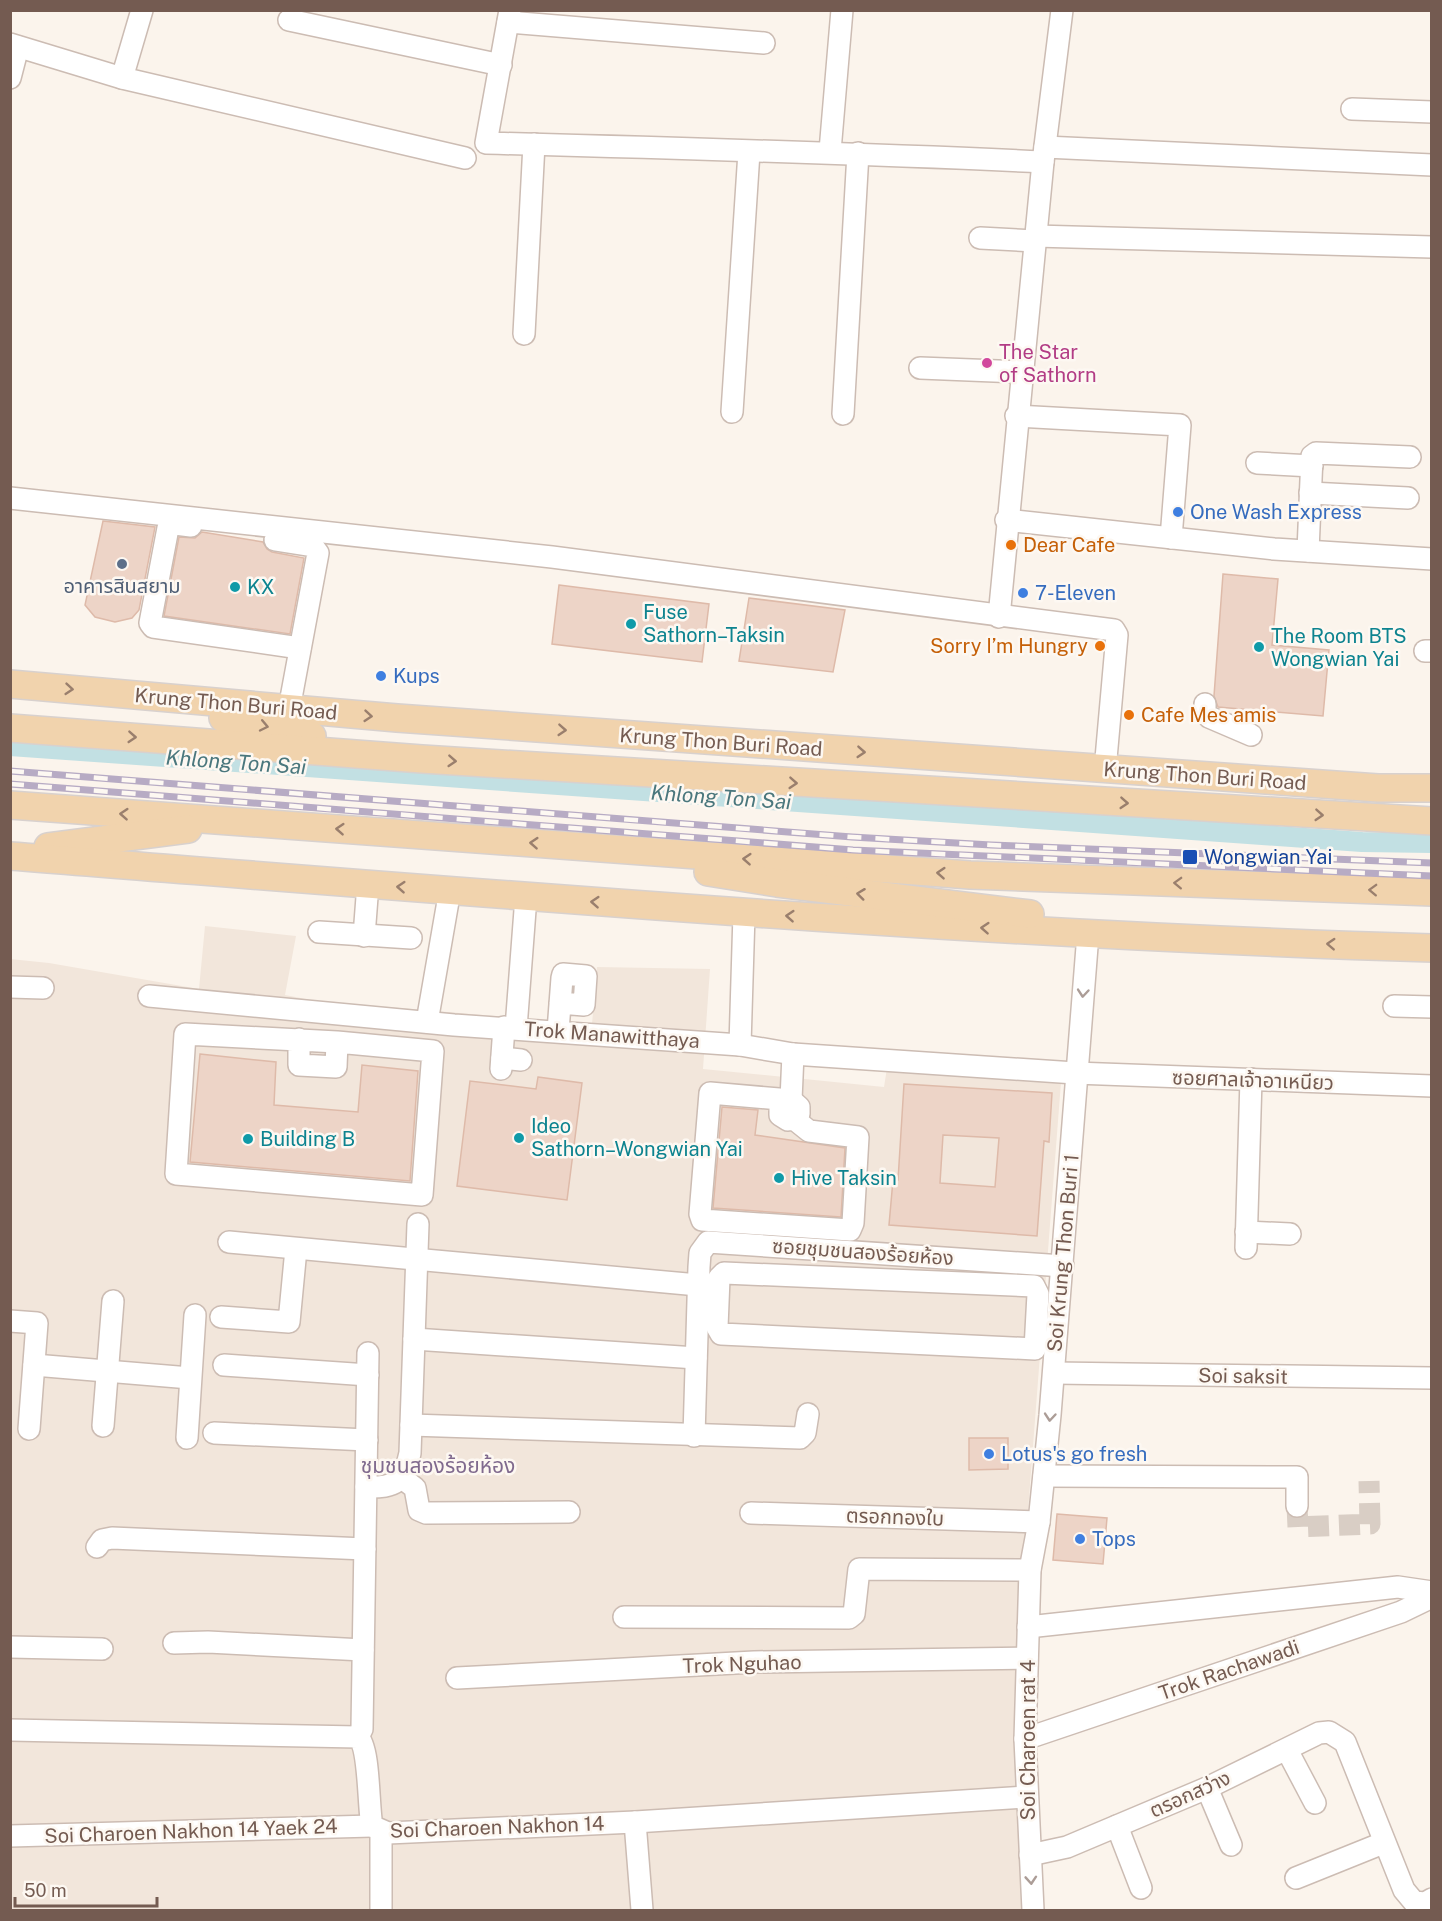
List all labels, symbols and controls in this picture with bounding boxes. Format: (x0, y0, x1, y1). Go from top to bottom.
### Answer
place label: The Star of Sathorn (999, 340, 1097, 387)
marker: The Star of Sathorn (980, 356, 994, 370)
place label: One Wash Express (1190, 500, 1362, 524)
marker: One Wash Express (1171, 505, 1185, 519)
place label: Dear Cafe (1023, 533, 1115, 557)
marker: Dear Cafe (1004, 538, 1018, 552)
marker: อาคารสินสยาม (115, 557, 129, 571)
place label: อาคารสินสยาม (63, 574, 181, 598)
place label: KX (247, 575, 274, 599)
marker: KX (228, 580, 242, 594)
place label: 7-Eleven (1035, 581, 1116, 605)
marker: 7-Eleven (1016, 586, 1030, 600)
place label: Fuse Sathorn–Taksin (643, 600, 785, 647)
marker: Fuse Sathorn–Taksin (624, 617, 638, 631)
place label: The Room BTS Wongwian Yai (1271, 624, 1407, 671)
place label: Sorry I’m Hungry (930, 634, 1088, 658)
marker: Sorry I’m Hungry (1093, 639, 1107, 653)
marker: The Room BTS Wongwian Yai (1252, 640, 1266, 654)
place label: Kups (393, 664, 440, 688)
marker: Kups (374, 669, 388, 683)
one-way arrow (64, 682, 73, 695)
street label: Krung Thon Buri Road (134, 683, 338, 725)
place label: Cafe Mes amis (1141, 703, 1276, 727)
marker: Cafe Mes amis (1122, 708, 1136, 722)
one-way arrow (363, 709, 372, 722)
one-way arrow (259, 719, 269, 732)
one-way arrow (558, 723, 567, 736)
street label: Krung Thon Buri Road (619, 723, 823, 761)
one-way arrow (127, 730, 136, 743)
water label: Khlong Ton Sai (165, 745, 307, 779)
one-way arrow (857, 745, 866, 758)
one-way arrow (447, 754, 456, 767)
street label: Krung Thon Buri Road (1103, 757, 1307, 795)
one-way arrow (789, 776, 798, 789)
water label: Khlong Ton Sai (650, 780, 792, 814)
one-way arrow (1120, 797, 1129, 810)
one-way arrow (120, 807, 129, 820)
one-way arrow (1315, 809, 1324, 822)
one-way arrow (335, 823, 344, 836)
one-way arrow (530, 837, 539, 850)
place label: Wongwian Yai (1204, 845, 1332, 869)
marker: Wongwian Yai (1181, 848, 1199, 866)
one-way arrow (742, 853, 751, 866)
one-way arrow (937, 867, 946, 880)
one-way arrow (1174, 876, 1183, 889)
one-way arrow (396, 880, 405, 893)
one-way arrow (1369, 884, 1378, 896)
one-way arrow (856, 888, 866, 900)
one-way arrow (591, 896, 600, 909)
one-way arrow (785, 910, 794, 923)
one-way arrow (980, 922, 989, 935)
one-way arrow (1327, 937, 1336, 950)
one-way arrow (1077, 988, 1090, 997)
street label: Trok Manawitthaya (523, 1017, 701, 1053)
street label: ซอยศาลเจ้าอาเหนียว (1172, 1065, 1334, 1095)
place label: Ideo Sathorn–Wongwian Yai (531, 1114, 743, 1161)
place label: Building B (260, 1127, 355, 1151)
marker: Ideo Sathorn–Wongwian Yai (512, 1131, 526, 1145)
marker: Building B (241, 1132, 255, 1146)
street label: Soi Krung Thon Buri 1 (1042, 1153, 1084, 1353)
place label: Hive Taksin (791, 1166, 897, 1190)
marker: Hive Taksin (772, 1171, 786, 1185)
street label: ซอยชุมชนสองร้อยห้อง (772, 1234, 954, 1270)
street label: Soi saksit (1198, 1363, 1288, 1389)
one-way arrow (1044, 1413, 1057, 1422)
place label: Lotus's go fresh (1001, 1442, 1147, 1466)
marker: Lotus's go fresh (982, 1447, 996, 1461)
district label: ชุมชนสองร้อยห้อง (361, 1453, 515, 1479)
street label: ตรอกทองใบ (846, 1503, 944, 1531)
place label: Tops (1092, 1527, 1136, 1551)
marker: Tops (1073, 1532, 1087, 1546)
street label: Trok Rachawadi (1156, 1635, 1302, 1705)
street label: Trok Nguhao (682, 1650, 802, 1678)
street label: Soi Charoen rat 4 (1016, 1660, 1040, 1820)
street label: ตรอกสว่าง (1146, 1766, 1234, 1822)
street label: Soi Charoen Nakhon 14 (389, 1811, 605, 1843)
street label: Soi Charoen Nakhon 14 Yaek 24 (44, 1814, 338, 1848)
scale bar (15, 1870, 158, 1908)
one-way arrow (1025, 1876, 1038, 1885)
text: 50 m (24, 1880, 67, 1901)

